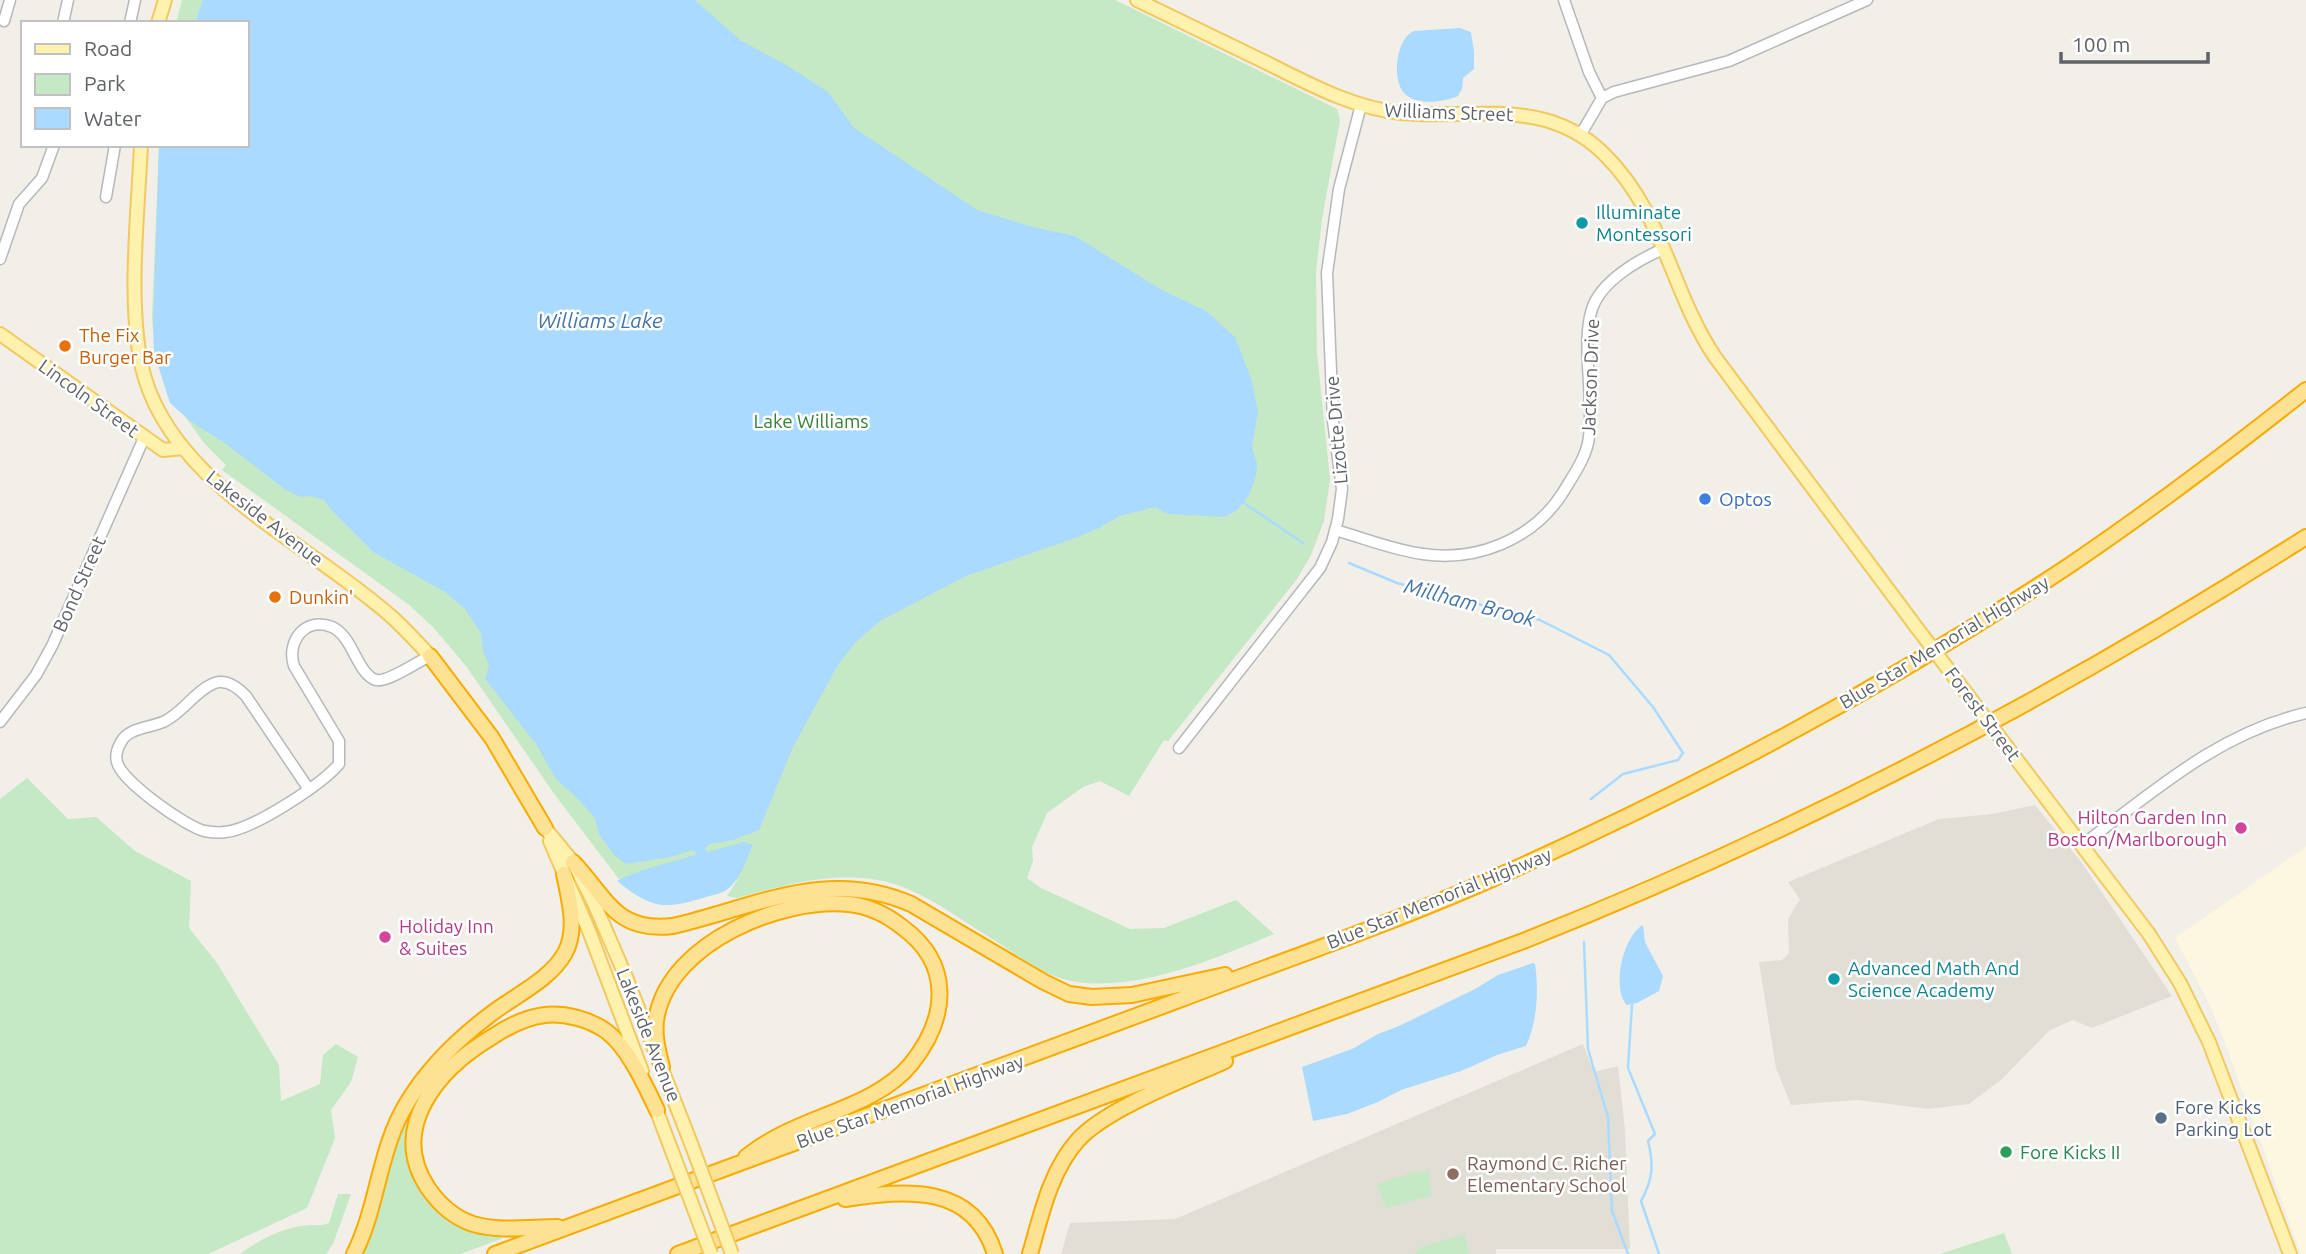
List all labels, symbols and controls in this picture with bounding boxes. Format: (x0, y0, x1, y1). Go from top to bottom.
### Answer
legend (21, 21, 248, 147)
scale bar (2061, 21, 2208, 65)
text: 100 m (2072, 32, 2130, 56)
text: Road (84, 36, 132, 60)
text: Park (84, 71, 126, 95)
street label: Williams Street (1384, 99, 1514, 125)
text: Water (84, 106, 142, 130)
place label: Illuminate Montessori (1596, 201, 1692, 245)
marker: Illuminate Montessori (1574, 215, 1590, 231)
water label: Williams Lake (537, 308, 663, 332)
street label: Jackson Drive (1577, 318, 1603, 436)
place label: The Fix Burger Bar (79, 324, 171, 368)
marker: The Fix Burger Bar (57, 338, 73, 354)
street label: Lincoln Street (35, 354, 144, 442)
street label: Lizotte Drive (1320, 375, 1352, 485)
park label: Lake Williams (753, 410, 869, 432)
street label: Lakeside Avenue (202, 466, 328, 570)
place label: Optos (1719, 488, 1772, 510)
marker: Optos (1697, 491, 1713, 507)
street label: Bond Street (48, 532, 110, 635)
street label: Blue Star Memorial Highway (1835, 571, 2053, 713)
water label: Millham Brook (1402, 573, 1538, 631)
place label: Dunkin' (289, 586, 353, 608)
marker: Dunkin' (267, 589, 283, 605)
street label: Forest Street (1941, 663, 2026, 766)
place label: Hilton Garden Inn Boston/Marlborough (2048, 806, 2227, 850)
marker: Hilton Garden Inn Boston/Marlborough (2233, 820, 2249, 836)
street label: Blue Star Memorial Highway (1324, 843, 1554, 953)
place label: Holiday Inn & Suites (399, 915, 494, 959)
marker: Holiday Inn & Suites (377, 929, 393, 945)
place label: Advanced Math And Science Academy (1848, 957, 2019, 1001)
street label: Lakeside Avenue (612, 965, 686, 1105)
marker: Advanced Math And Science Academy (1826, 971, 1842, 987)
street label: Blue Star Memorial Highway (793, 1050, 1027, 1152)
place label: Fore Kicks Parking Lot (2175, 1096, 2272, 1140)
marker: Fore Kicks Parking Lot (2153, 1110, 2169, 1126)
place label: Fore Kicks II (2020, 1141, 2120, 1163)
marker: Fore Kicks II (1998, 1144, 2014, 1160)
place label: Raymond C. Richer Elementary School (1467, 1152, 1626, 1196)
marker: Raymond C. Richer Elementary School (1445, 1166, 1461, 1182)

